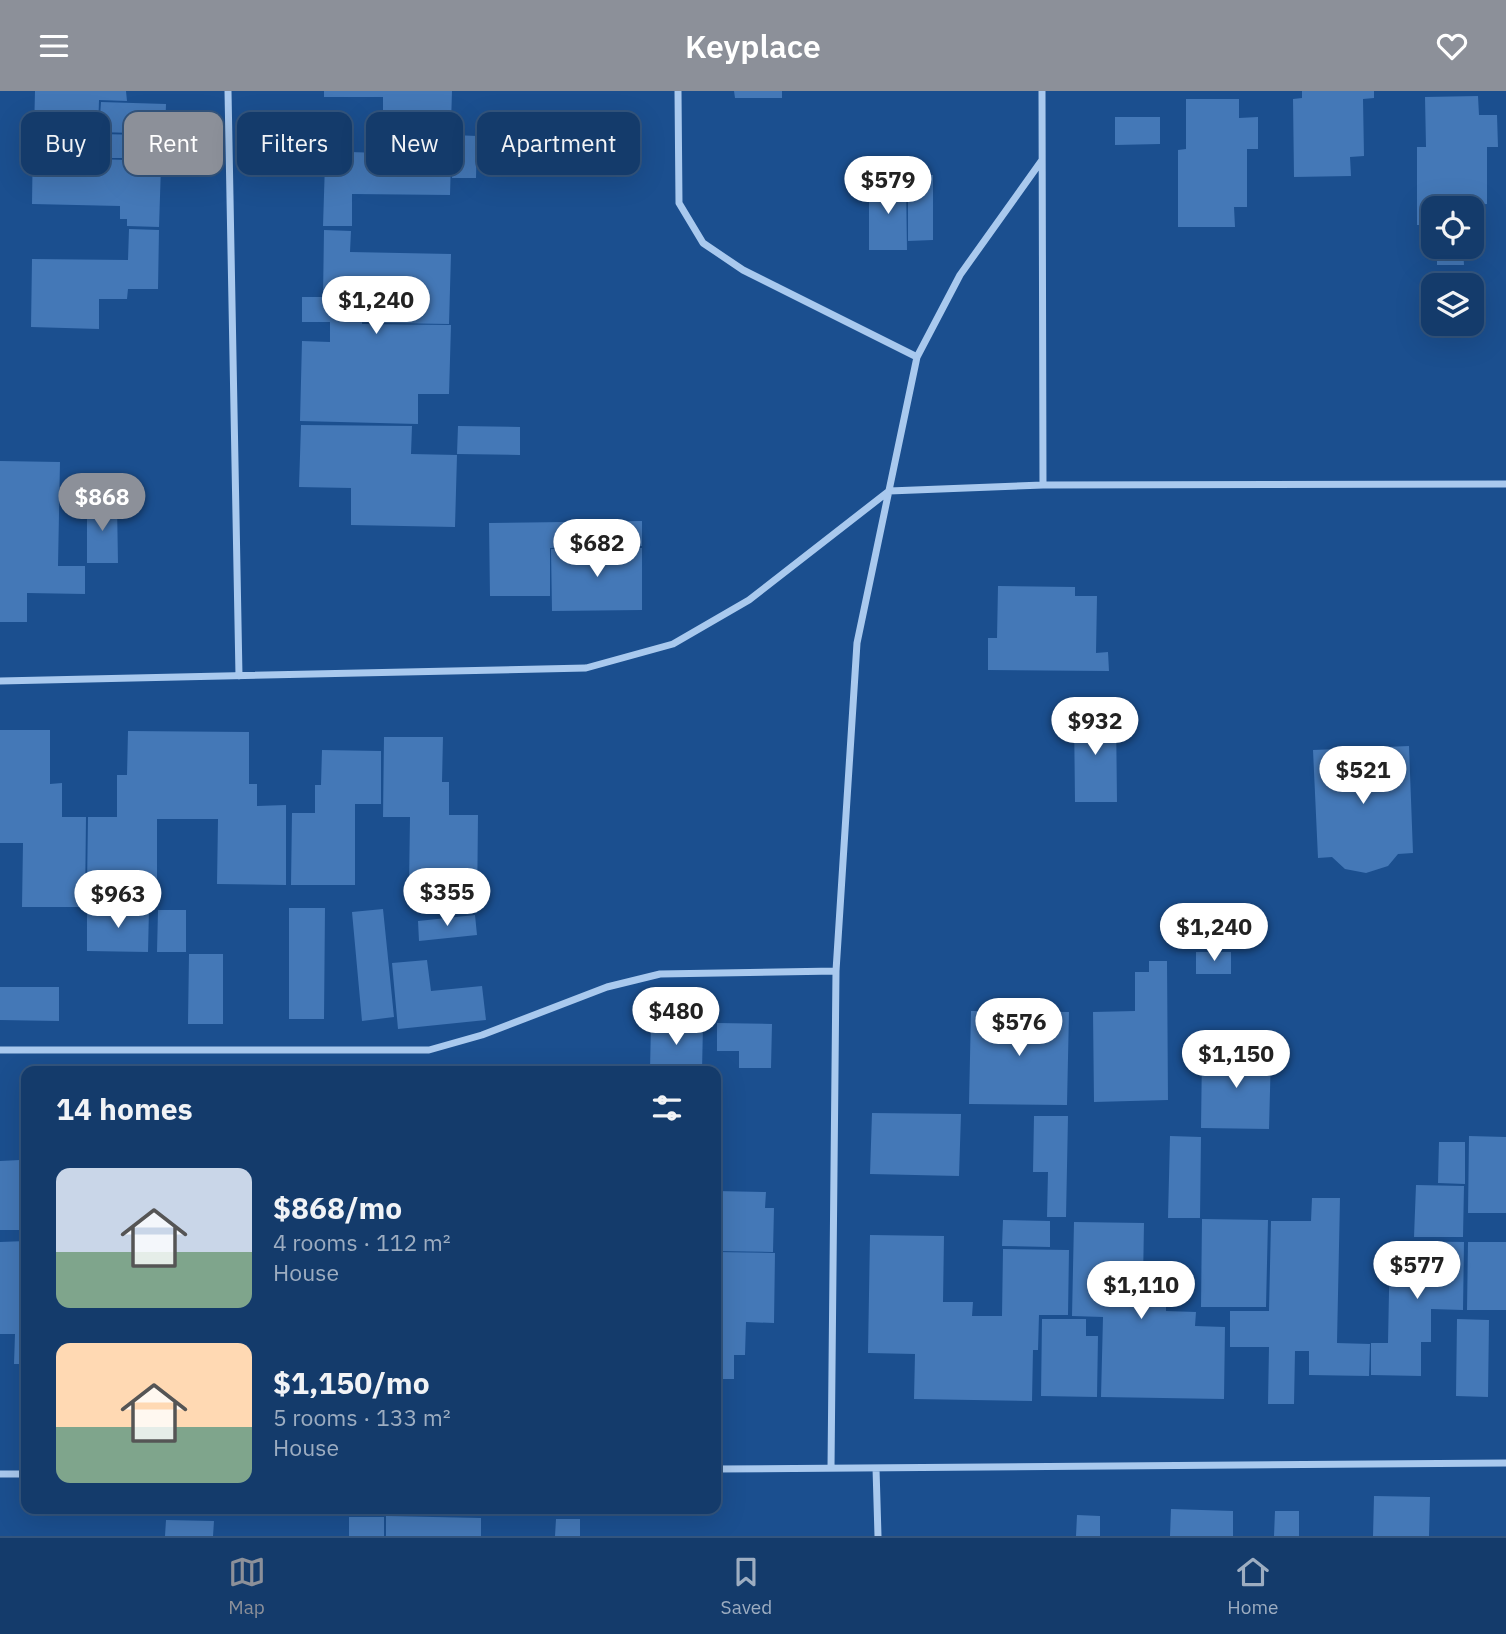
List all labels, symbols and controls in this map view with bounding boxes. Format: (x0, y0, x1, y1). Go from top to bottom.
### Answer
text: Keyplace (685, 25, 821, 67)
icon: menu (35, 27, 73, 65)
icon: heart (1433, 27, 1471, 65)
chip: Buy (21, 112, 110, 175)
chip: Rent (124, 112, 223, 175)
chip: Filters (237, 112, 352, 175)
chip: New (366, 112, 463, 175)
chip: Apartment (477, 112, 640, 175)
pin: $579 (847, 157, 929, 216)
text: $579 (860, 164, 916, 194)
map controls (1421, 196, 1484, 336)
button: locate (1421, 196, 1484, 259)
button: layers (1421, 273, 1484, 336)
pin: $1,240 (319, 277, 433, 336)
text: $1,240 (338, 284, 414, 314)
pin: $868 (61, 473, 143, 533)
text: $868 (74, 481, 130, 511)
pin: $682 (556, 519, 638, 579)
text: $682 (569, 527, 625, 557)
pin: $932 (1054, 697, 1136, 757)
text: $932 (1067, 705, 1123, 735)
pin: $521 (1322, 747, 1404, 806)
text: $521 (1335, 754, 1391, 784)
pin: $355 (406, 869, 488, 928)
pin: $963 (77, 871, 159, 930)
text: $355 (419, 876, 475, 906)
text: $963 (90, 878, 146, 908)
pin: $1,240 (1157, 903, 1271, 963)
text: $1,240 (1176, 911, 1252, 941)
pin: $480 (635, 988, 717, 1047)
text: $480 (648, 995, 704, 1025)
pin: $576 (978, 999, 1060, 1058)
text: $576 (991, 1006, 1047, 1036)
pin: $1,150 (1179, 1031, 1293, 1090)
text: $1,150 (1198, 1038, 1274, 1068)
text: 14 homes (56, 1089, 193, 1128)
icon: filters (648, 1089, 686, 1127)
text: $868/mo (273, 1188, 402, 1227)
icon: home (112, 1196, 196, 1280)
text: 4 rooms · 112 m² (273, 1227, 451, 1257)
pin: $577 (1376, 1241, 1458, 1301)
text: $577 (1389, 1249, 1445, 1279)
text: House (273, 1257, 339, 1287)
pin: $1,110 (1084, 1261, 1198, 1321)
text: $1,110 (1103, 1269, 1179, 1299)
text: $1,150/mo (273, 1363, 430, 1402)
icon: home (112, 1371, 196, 1455)
text: 5 rooms · 133 m² (273, 1402, 451, 1432)
text: House (273, 1432, 339, 1462)
tab: Map (228, 1553, 266, 1619)
tab: Saved (721, 1553, 772, 1619)
tab: Home (1227, 1553, 1278, 1619)

